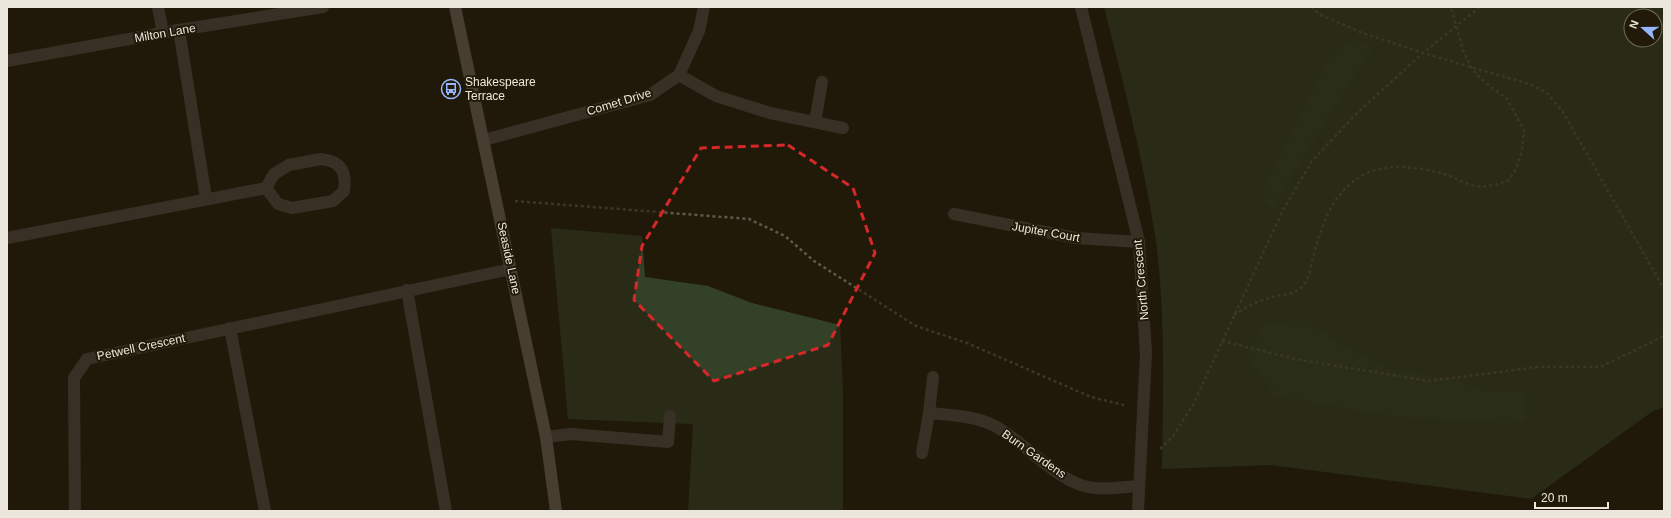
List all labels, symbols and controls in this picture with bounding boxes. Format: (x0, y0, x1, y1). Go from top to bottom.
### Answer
north arrow (1623, 8, 1663, 48)
text: N (1627, 19, 1641, 30)
street label: Milton Lane (133, 21, 197, 45)
place label: Shakespeare Terrace (465, 75, 536, 103)
bus stop icon: Shakespeare Terrace (440, 78, 462, 100)
street label: Comet Drive (585, 85, 653, 118)
street label: Jupiter Court (1011, 219, 1082, 245)
street label: Seaside Lane (495, 221, 524, 296)
street label: North Crescent (1130, 239, 1151, 321)
street label: Petwell Crescent (96, 331, 187, 363)
street label: Burn Gardens (999, 427, 1069, 481)
scale bar (1535, 484, 1608, 510)
text: 20 m (1541, 491, 1568, 505)

